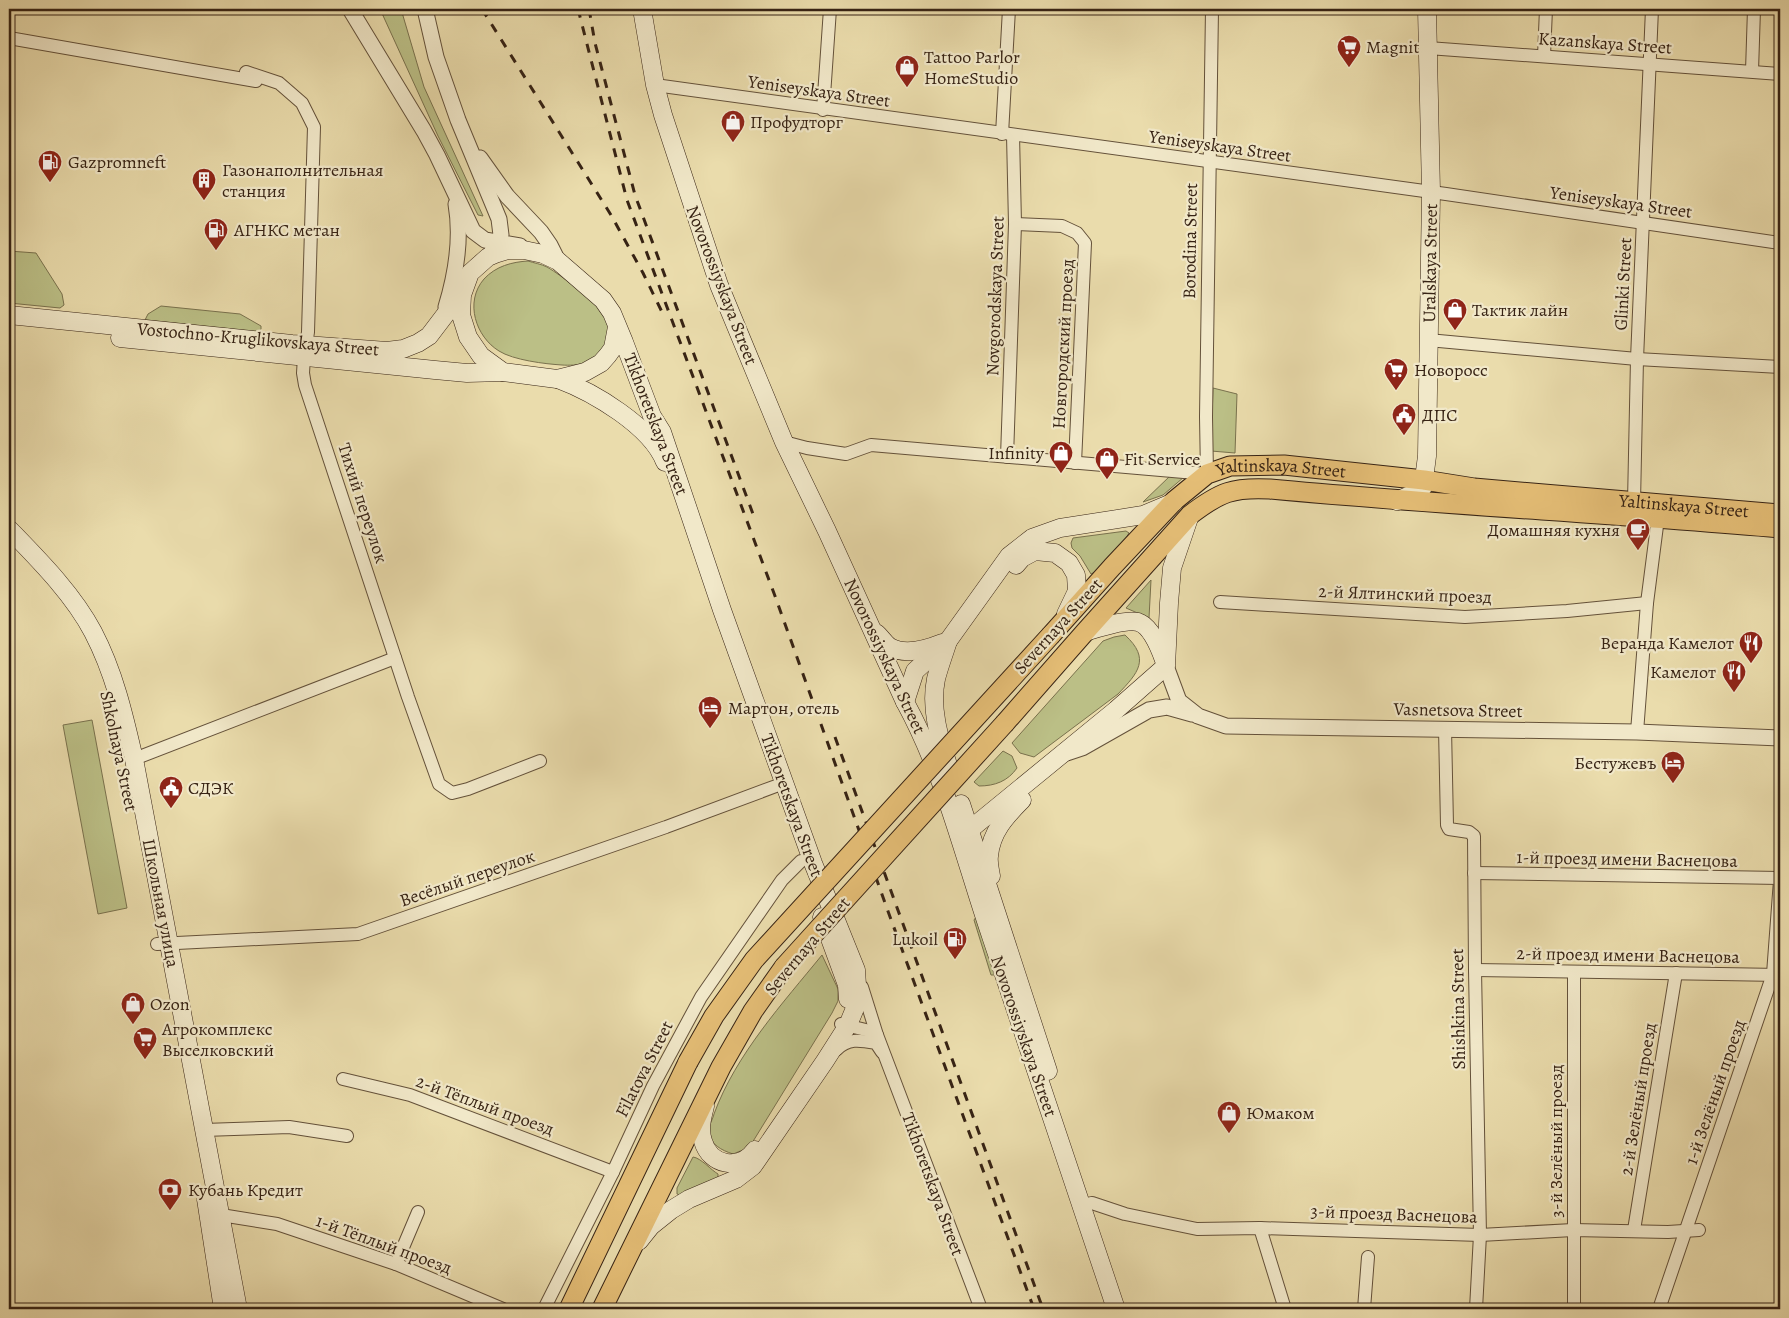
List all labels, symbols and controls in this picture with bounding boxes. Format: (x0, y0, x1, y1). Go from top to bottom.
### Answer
street label: Kazanskaya Street (1537, 26, 1673, 60)
supermarket icon: Magnit (1336, 34, 1362, 68)
place label: Magnit (1366, 35, 1419, 59)
place label: Tattoo Parlor HomeStudio (924, 45, 1020, 90)
shop icon: Tattoo Parlor HomeStudio (894, 54, 920, 88)
street label: Yeniseyskaya Street (745, 69, 892, 113)
shop icon: Профудторг (720, 109, 746, 143)
place label: Профудторг (750, 110, 844, 134)
street label: Yeniseyskaya Street (1146, 124, 1293, 168)
fuel station icon: Gazpromneft (37, 149, 63, 183)
place label: Gazpromneft (68, 150, 166, 174)
place label: Газонаполнительная станция (222, 158, 383, 203)
building icon: Газонаполнительная станция (191, 167, 217, 201)
street label: Yeniseyskaya Street (1547, 180, 1694, 224)
street label: Borodina Street (1177, 183, 1203, 299)
street label: Novorossiyskaya Street (681, 202, 764, 368)
street label: Uralskaya Street (1417, 203, 1443, 323)
street label: Novgorodskaya Street (980, 216, 1010, 376)
fuel station icon: АГНКС метан (203, 217, 229, 251)
place label: АГНКС метан (233, 218, 340, 242)
street label: Glinki Street (1609, 237, 1637, 331)
street label: Новгородский проезд (1047, 258, 1079, 430)
shop icon: Тактик лайн (1442, 297, 1468, 331)
place label: Тактик лайн (1472, 298, 1568, 322)
street label: Vostochno-Kruglikovskaya Street (135, 316, 380, 362)
street label: Tikhoretskaya Street (618, 349, 694, 499)
supermarket icon: Новоросс (1383, 357, 1409, 391)
place label: Новоросс (1414, 358, 1488, 382)
public building icon: ДПС (1391, 402, 1417, 436)
place label: ДПС (1422, 403, 1458, 427)
street label: Тихий переулок (332, 440, 394, 566)
shop icon: Infinity (1048, 440, 1074, 474)
place label: Infinity (988, 441, 1045, 465)
shop icon: Fit Service (1094, 446, 1120, 480)
place label: Fit Service (1124, 447, 1200, 471)
street label: Yaltinskaya Street (1212, 453, 1347, 484)
street label: Yaltinskaya Street (1617, 488, 1750, 523)
cafe icon: Домашняя кухня (1625, 517, 1651, 551)
place label: Домашняя кухня (1487, 518, 1620, 542)
street label: Severnaya Street (1008, 573, 1108, 679)
street label: Novorossiyskaya Street (838, 574, 932, 738)
street label: 2-й Ялтинский проезд (1318, 579, 1492, 609)
restaurant icon: Веранда Камелот (1738, 630, 1764, 664)
place label: Веранда Камелот (1600, 631, 1734, 655)
restaurant icon: Камелот (1721, 659, 1747, 693)
place label: Камелот (1650, 660, 1716, 684)
street label: Shkolnaya Street (94, 688, 144, 814)
hotel icon: Мартон, отель (697, 695, 723, 729)
place label: Мартон, отель (728, 696, 839, 720)
street label: Vasnetsova Street (1392, 697, 1523, 723)
street label: Tikhoretskaya Street (755, 730, 829, 880)
hotel icon: Бестужевъ (1660, 750, 1686, 784)
place label: Бестужевъ (1574, 751, 1656, 775)
public building icon: СДЭК (158, 775, 184, 809)
place label: СДЭК (188, 776, 234, 800)
street label: Школьная улица (137, 836, 185, 970)
street label: Весёлый переулок (396, 844, 538, 912)
street label: 1-й проезд имени Васнецова (1516, 845, 1738, 873)
street label: Severnaya Street (759, 892, 855, 1000)
fuel station icon: Lukoil (942, 926, 968, 960)
place label: Lukoil (892, 927, 939, 951)
street label: 2-й проезд имени Васнецова (1516, 941, 1741, 969)
street label: Shishkina Street (1445, 948, 1471, 1070)
street label: Novorossiyskaya Street (985, 952, 1063, 1120)
shop icon: Ozon (120, 991, 146, 1025)
place label: Ozon (150, 992, 190, 1016)
street label: 1-й Зелёный проезд (1679, 1016, 1751, 1168)
place label: Агрокомплекс Выселковский (161, 1017, 274, 1062)
street label: Filatova Street (609, 1017, 679, 1121)
street label: 2-й Зелёный проезд (1614, 1021, 1662, 1177)
supermarket icon: Агрокомплекс Выселковский (132, 1026, 158, 1060)
street label: 3-й Зелёный проезд (1544, 1064, 1568, 1218)
street label: 2-й Тёплый проезд (413, 1069, 558, 1141)
shop icon: Юмаком (1216, 1100, 1242, 1134)
place label: Юмаком (1246, 1101, 1315, 1125)
street label: Tikhoretskaya Street (896, 1109, 970, 1259)
bank icon: Кубань Кредит (157, 1177, 183, 1211)
place label: Кубань Кредит (188, 1178, 303, 1202)
street label: 3-й проезд Васнецова (1310, 1199, 1479, 1229)
street label: 1-й Тёплый проезд (313, 1208, 455, 1280)

